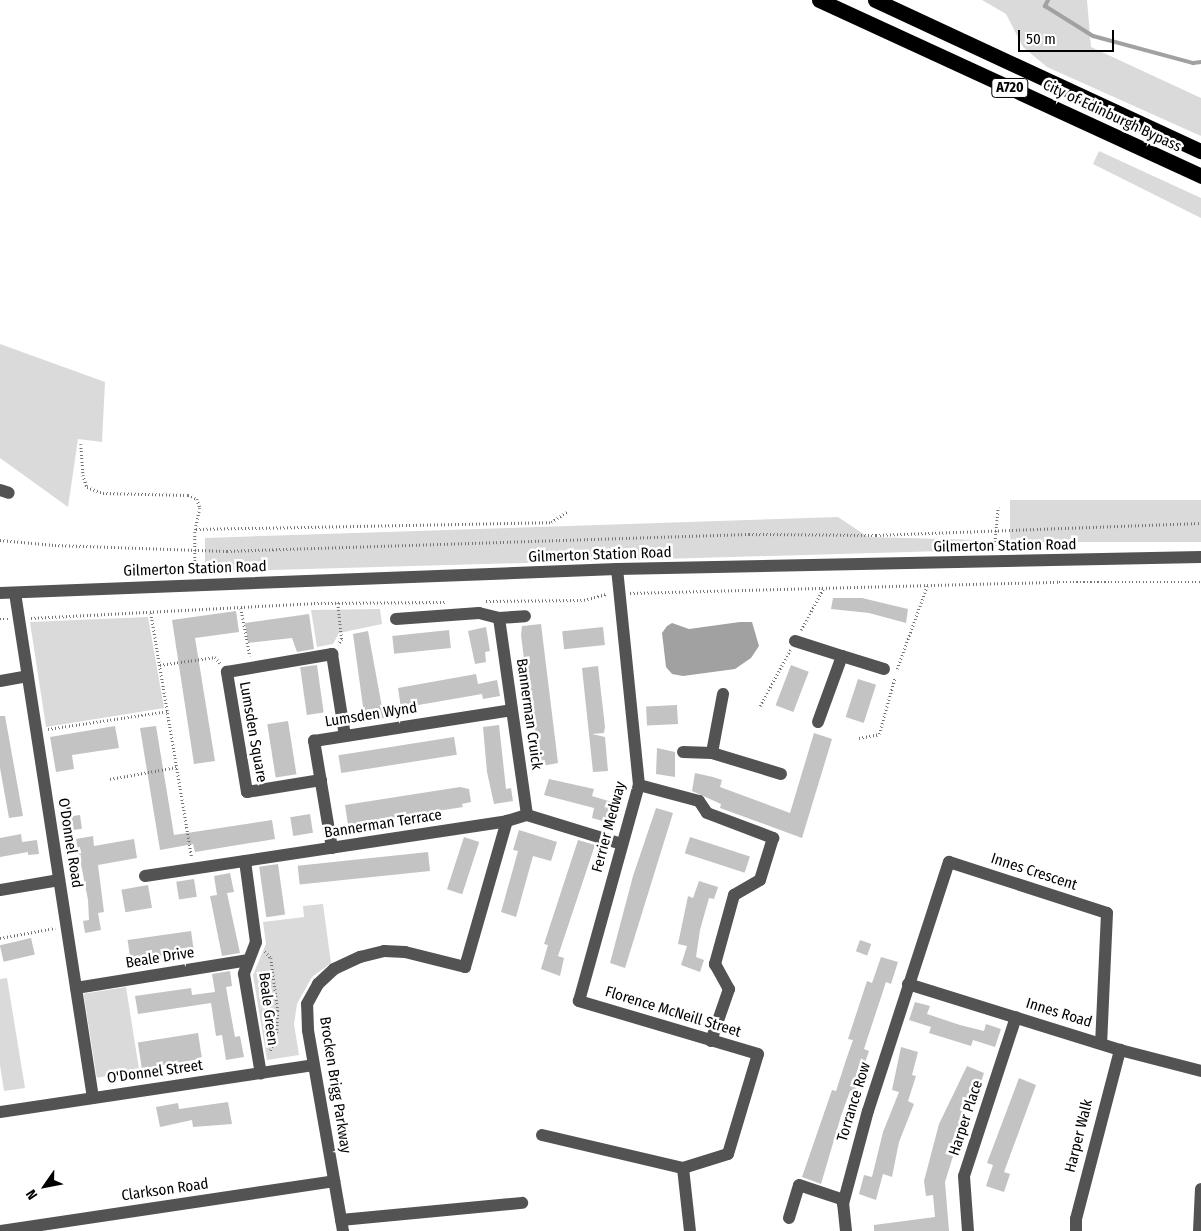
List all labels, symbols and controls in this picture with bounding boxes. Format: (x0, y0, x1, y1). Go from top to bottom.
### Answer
scale bar (1021, 20, 1117, 52)
text: 50 m (1026, 30, 1056, 48)
road number: A720 (991, 76, 1029, 100)
street label: City of Edinburgh Bypass (1040, 76, 1184, 156)
street label: Gilmerton Station Road (933, 536, 1077, 556)
street label: Gilmerton Station Road (528, 544, 672, 566)
street label: Gilmerton Station Road (123, 558, 267, 580)
street label: Bannerman Cruick (512, 657, 546, 771)
street label: Lumsden Square (235, 680, 271, 784)
street label: Lumsden Wynd (324, 699, 418, 731)
street label: Ferrier Medway (588, 780, 630, 874)
street label: O'Donnel Road (54, 797, 86, 889)
street label: Bannerman Terrace (323, 806, 443, 842)
street label: Innes Crescent (989, 850, 1079, 894)
street label: Beale Drive (124, 944, 196, 972)
street label: Beale Green (255, 971, 281, 1047)
street label: Florence McNeill Street (603, 983, 743, 1041)
street label: Innes Road (1024, 994, 1094, 1032)
street label: Brocken Brigg Parkway (315, 1015, 355, 1155)
street label: O'Donnel Street (106, 1056, 204, 1088)
street label: Torrance Row (833, 1060, 875, 1144)
street label: Harper Place (945, 1078, 987, 1158)
street label: Harper Walk (1061, 1098, 1097, 1174)
north arrow (20, 1161, 70, 1211)
street label: Clarkson Road (120, 1175, 210, 1205)
text: N (23, 1186, 41, 1203)

